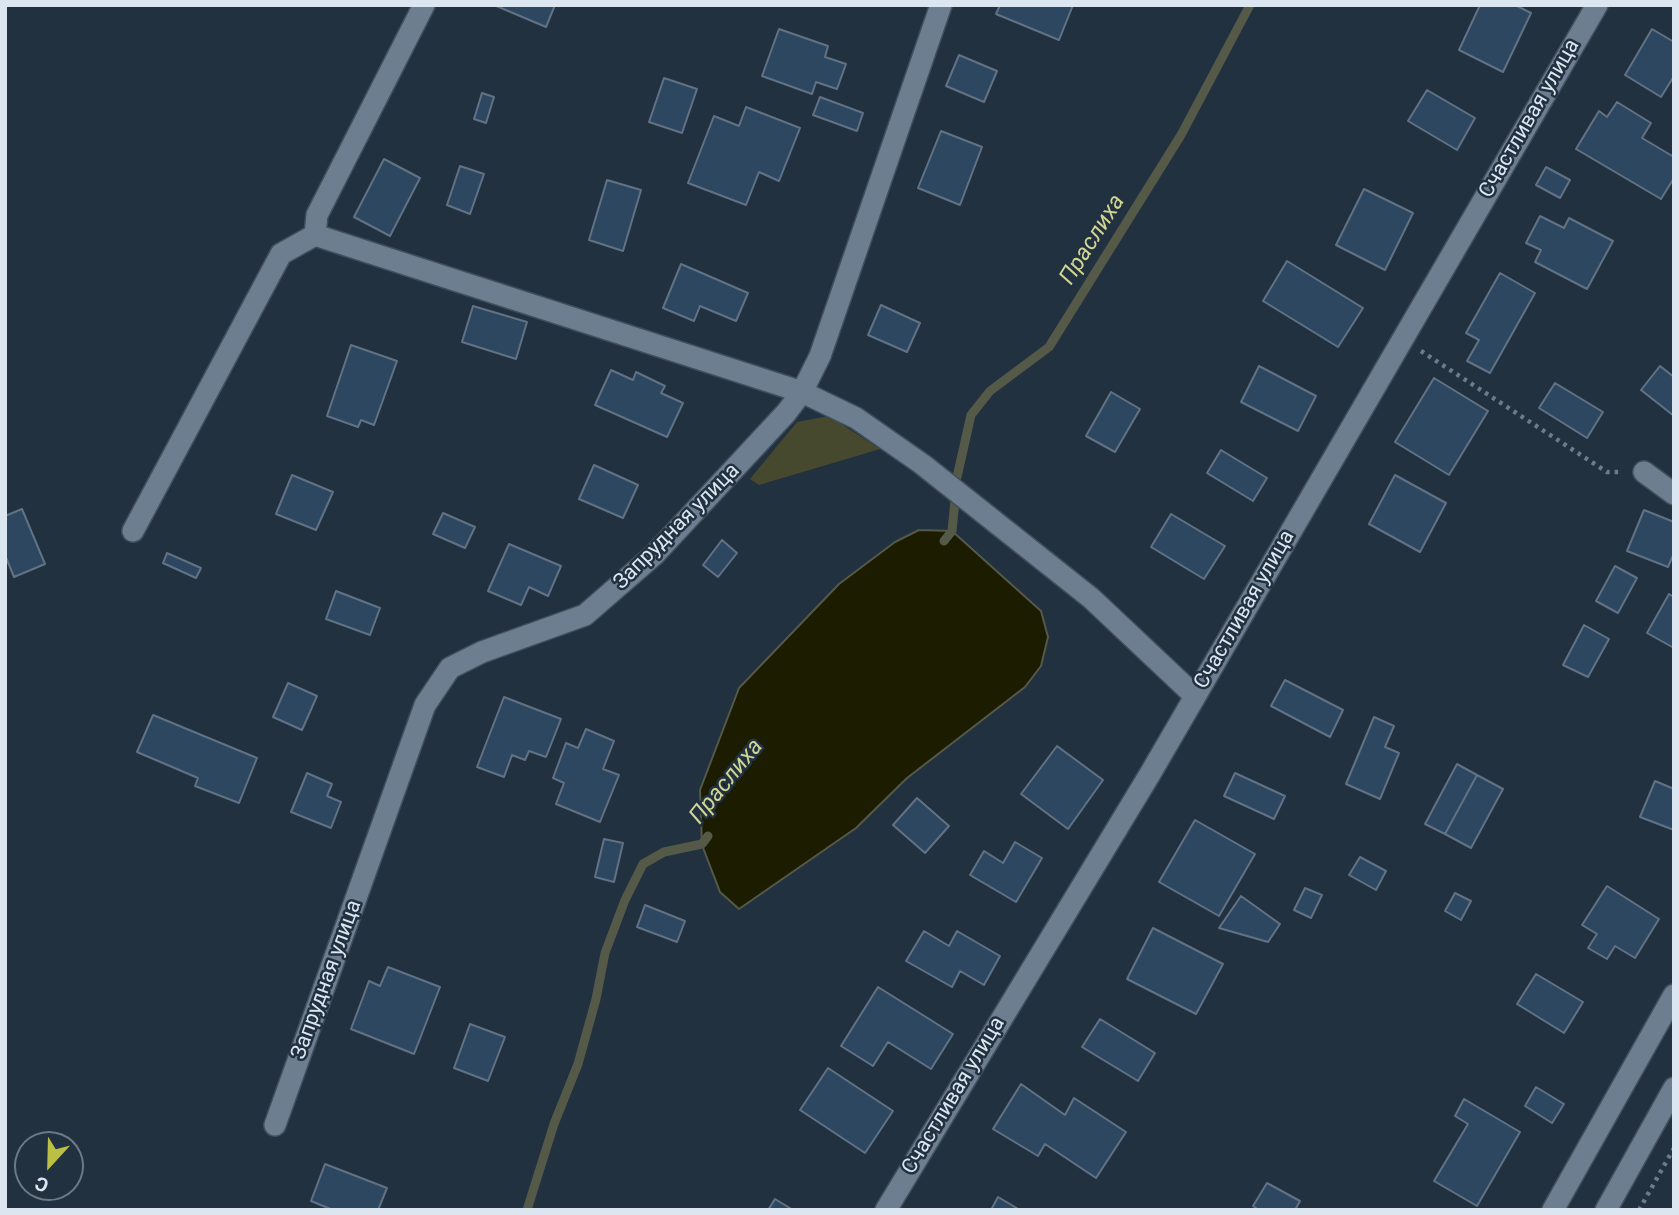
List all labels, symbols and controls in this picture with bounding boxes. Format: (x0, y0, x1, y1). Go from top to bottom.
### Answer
street label: Счастливая улица (1474, 35, 1586, 203)
water label: Праслиха (1054, 190, 1132, 290)
street label: Запрудная улица (609, 459, 745, 595)
street label: Счастливая улица (1189, 526, 1301, 694)
water label: Праслиха (684, 734, 770, 830)
street label: Запрудная улица (286, 897, 368, 1063)
street label: Счастливая улица (897, 1013, 1011, 1179)
north arrow (14, 1131, 84, 1201)
text: С (32, 1171, 52, 1197)

